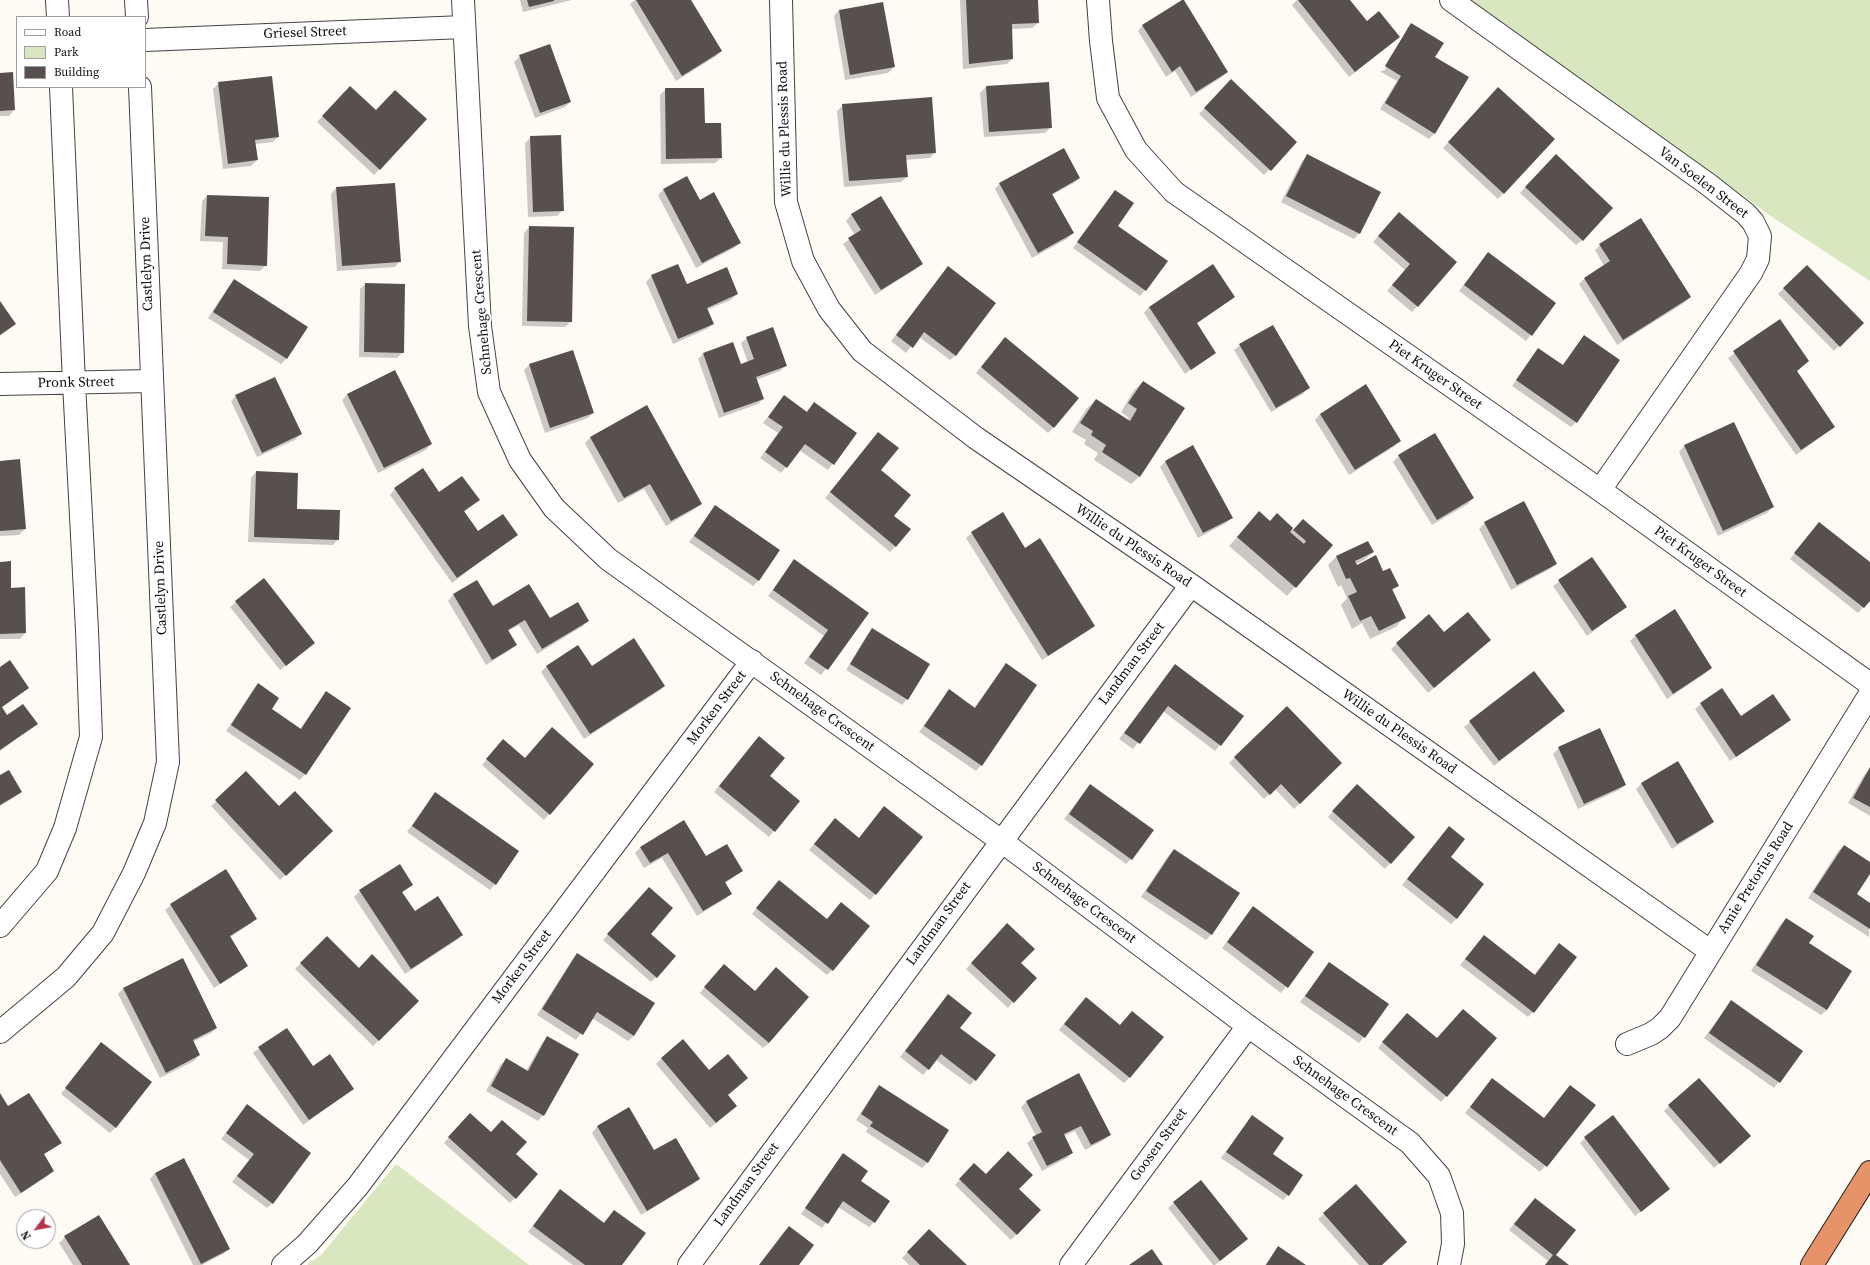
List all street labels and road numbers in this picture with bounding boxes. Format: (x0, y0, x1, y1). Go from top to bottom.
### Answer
street label: Griesel Street (263, 23, 347, 43)
street label: Willie du Plessis Road (774, 61, 796, 197)
street label: Van Soelen Street (1655, 144, 1751, 222)
street label: Castlelyn Drive (137, 217, 157, 311)
street label: Schnehage Crescent (468, 249, 496, 375)
street label: Piet Kruger Street (1385, 336, 1485, 414)
street label: Pronk Street (37, 374, 115, 392)
street label: Willie du Plessis Road (1072, 501, 1194, 591)
street label: Piet Kruger Street (1650, 523, 1750, 601)
street label: Castlelyn Drive (151, 541, 171, 635)
street label: Landman Street (1095, 619, 1169, 709)
street label: Morken Street (684, 668, 750, 748)
street label: Schnehage Crescent (766, 668, 878, 756)
street label: Willie du Plessis Road (1338, 686, 1460, 778)
street label: Amie Pretorius Road (1715, 819, 1797, 937)
street label: Schnehage Crescent (1029, 859, 1139, 947)
street label: Landman Street (903, 879, 975, 969)
street label: Morken Street (489, 927, 555, 1007)
street label: Schnehage Crescent (1289, 1052, 1401, 1140)
street label: Goosen Street (1127, 1105, 1191, 1185)
street label: Landman Street (711, 1140, 783, 1230)

